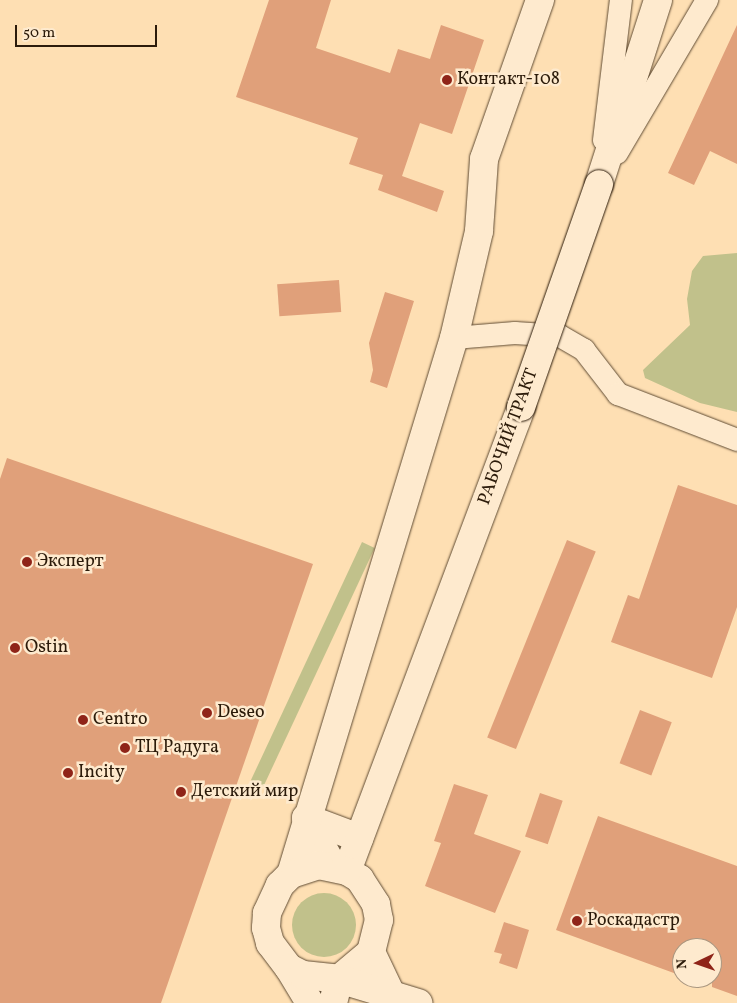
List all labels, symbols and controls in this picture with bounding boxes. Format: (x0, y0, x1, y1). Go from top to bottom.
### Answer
scale bar (18, 15, 160, 47)
text: 50 m (23, 23, 55, 44)
place label: Контакт-108 (457, 69, 560, 91)
marker: Контакт-108 (441, 74, 453, 86)
street label: РАБОЧИЙ ТРАКТ (474, 366, 544, 508)
place label: Эксперт (37, 551, 104, 573)
marker: Эксперт (21, 556, 33, 568)
place label: Ostin (25, 637, 68, 659)
marker: Ostin (9, 642, 21, 654)
place label: Deseo (217, 702, 264, 724)
marker: Deseo (201, 707, 213, 719)
place label: Centro (93, 709, 147, 731)
marker: Centro (77, 714, 89, 726)
place label: ТЦ Радуга (135, 737, 219, 759)
marker: ТЦ Радуга (119, 742, 131, 754)
place label: Incity (78, 762, 125, 784)
marker: Incity (62, 767, 74, 779)
place label: Детский мир (191, 781, 298, 803)
marker: Детский мир (175, 786, 187, 798)
place label: Роскадастр (587, 910, 680, 932)
marker: Роскадастр (571, 915, 583, 927)
north arrow (672, 938, 722, 988)
text: N (673, 958, 692, 969)

